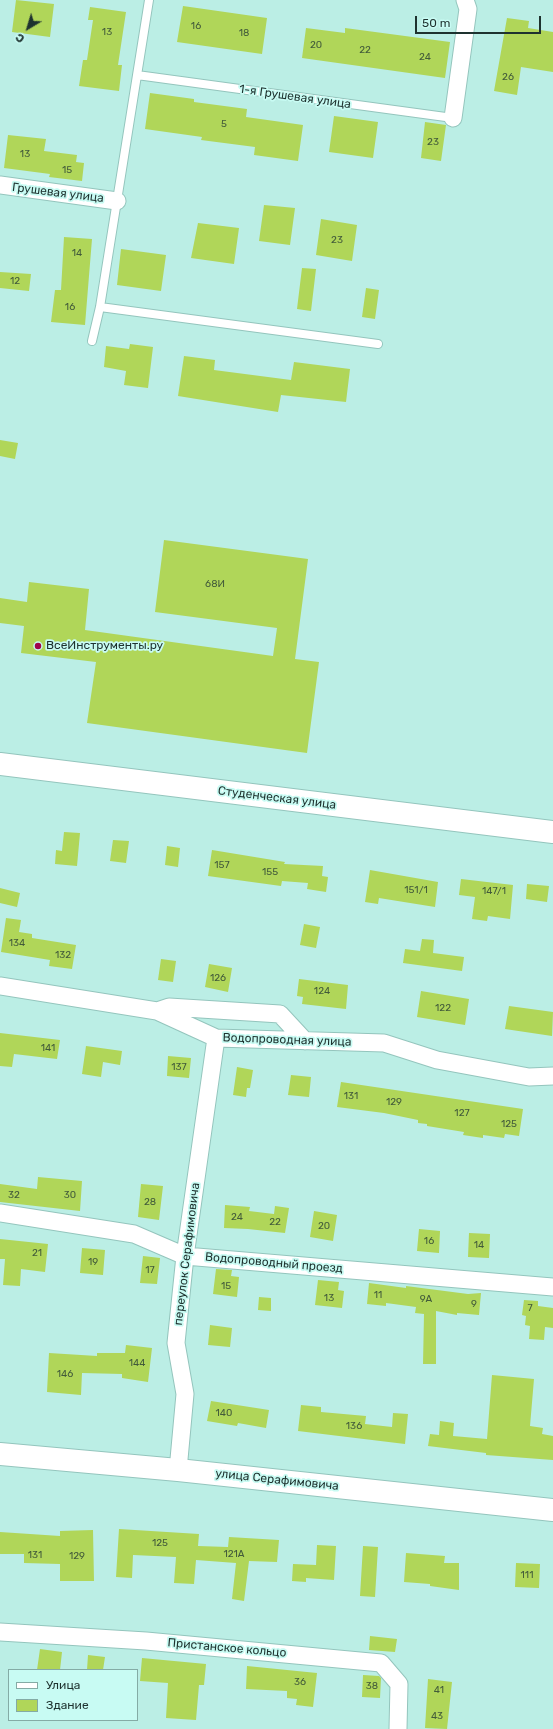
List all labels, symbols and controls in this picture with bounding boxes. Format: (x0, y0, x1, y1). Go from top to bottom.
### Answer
north arrow (8, 8, 48, 48)
scale bar (417, 8, 543, 34)
text: 50 m (422, 16, 450, 30)
house number: 16 (191, 20, 201, 32)
house number: 13 (102, 26, 112, 38)
house number: 18 (239, 27, 249, 39)
text: С (13, 30, 27, 45)
house number: 20 (310, 39, 322, 51)
house number: 22 (359, 44, 371, 56)
house number: 24 (419, 51, 431, 63)
house number: 26 (502, 71, 514, 83)
street label: 1-я Грушевая улица (238, 82, 352, 112)
house number: 5 (221, 118, 227, 130)
house number: 23 (427, 136, 439, 148)
house number: 13 (20, 148, 30, 160)
house number: 15 (62, 164, 72, 176)
street label: Грушевая улица (11, 180, 105, 206)
house number: 23 (331, 234, 343, 246)
house number: 14 (72, 247, 82, 259)
house number: 12 (10, 275, 20, 287)
house number: 16 (65, 301, 75, 313)
house number: 68И (205, 578, 225, 590)
place label: ВсеИнструменты.ру (46, 639, 163, 653)
marker: ВсеИнструменты.ру (33, 641, 43, 651)
street label: Студенческая улица (217, 784, 337, 812)
house number: 157 (214, 859, 230, 871)
house number: 155 (262, 866, 278, 878)
house number: 151/1 (404, 884, 428, 896)
house number: 147/1 (482, 885, 506, 897)
house number: 134 (9, 937, 25, 949)
house number: 132 (55, 949, 71, 961)
house number: 126 (210, 972, 226, 984)
house number: 124 (314, 985, 330, 997)
house number: 122 (435, 1002, 451, 1014)
street label: Водопроводная улица (222, 1031, 352, 1049)
house number: 141 (41, 1042, 55, 1054)
house number: 137 (171, 1061, 187, 1073)
house number: 131 (344, 1090, 358, 1102)
house number: 129 (386, 1096, 402, 1108)
house number: 127 (454, 1107, 470, 1119)
house number: 125 (501, 1118, 517, 1130)
street label: переулок Серафимовича (171, 1182, 203, 1326)
house number: 32 (8, 1189, 20, 1201)
house number: 30 (64, 1189, 76, 1201)
house number: 28 (144, 1196, 156, 1208)
house number: 24 (231, 1211, 243, 1223)
house number: 22 (269, 1216, 281, 1228)
house number: 20 (318, 1220, 330, 1232)
house number: 16 (424, 1235, 434, 1247)
house number: 14 (474, 1239, 484, 1251)
house number: 21 (32, 1247, 42, 1259)
street label: Водопроводный проезд (205, 1250, 343, 1276)
house number: 19 (88, 1256, 98, 1268)
house number: 17 (145, 1264, 155, 1276)
house number: 15 (221, 1280, 231, 1292)
house number: 11 (374, 1289, 382, 1301)
house number: 13 (324, 1292, 334, 1304)
house number: 9А (420, 1293, 432, 1305)
house number: 9 (471, 1298, 477, 1310)
house number: 7 (527, 1302, 533, 1314)
house number: 144 (129, 1357, 145, 1369)
house number: 146 (57, 1368, 73, 1380)
house number: 140 (216, 1407, 232, 1419)
house number: 136 (346, 1420, 362, 1432)
street label: улица Серафимовича (214, 1466, 340, 1494)
house number: 125 (152, 1537, 168, 1549)
house number: 121А (223, 1548, 245, 1560)
house number: 131 (28, 1549, 42, 1561)
house number: 129 (69, 1550, 85, 1562)
house number: 111 (521, 1569, 533, 1581)
street label: Пристанское кольцо (167, 1636, 287, 1660)
legend (8, 1669, 138, 1721)
house number: 36 (294, 1676, 306, 1688)
text: Улица (46, 1678, 80, 1692)
house number: 38 (366, 1680, 378, 1692)
house number: 41 (434, 1684, 444, 1696)
text: Здание (46, 1698, 89, 1712)
house number: 43 (431, 1710, 443, 1722)

